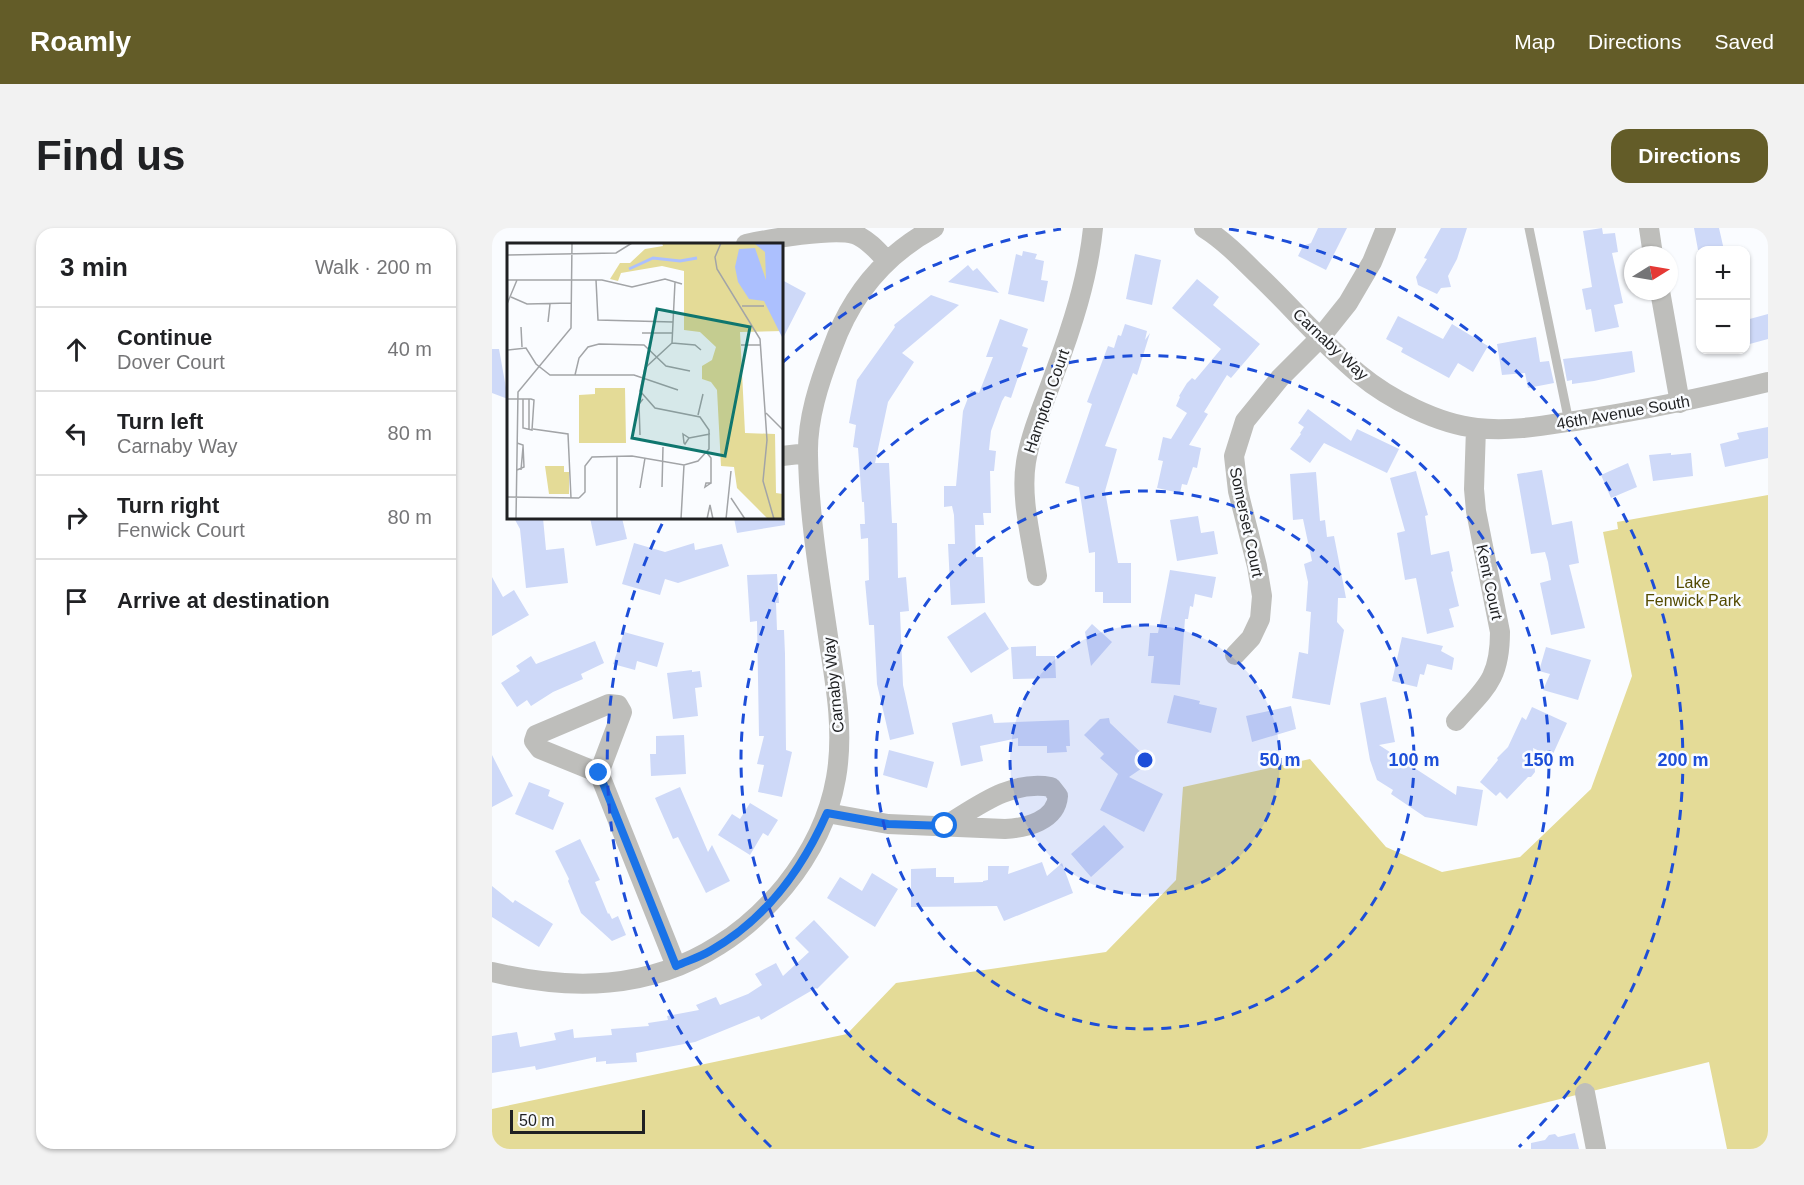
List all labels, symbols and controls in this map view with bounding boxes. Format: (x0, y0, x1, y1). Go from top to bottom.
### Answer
text: Roamly (30, 26, 131, 57)
text: Map (1514, 30, 1555, 53)
text: Directions (1588, 30, 1681, 53)
text: Saved (1714, 30, 1774, 53)
button: Directions (1611, 129, 1768, 183)
text: Find us (36, 132, 185, 179)
inset map (507, 243, 783, 519)
north arrow (1624, 246, 1678, 300)
map controls (1696, 246, 1750, 354)
button: + (1696, 246, 1750, 300)
text: 3 min (60, 252, 128, 282)
text: Walk · 200 m (315, 256, 432, 278)
button: − (1696, 300, 1750, 354)
street label: Carnaby Way (1290, 305, 1372, 383)
text: Continue (117, 325, 212, 350)
icon: ahead (60, 333, 93, 366)
text: 40 m (388, 338, 432, 360)
street label: Hampton Court (1021, 347, 1072, 455)
text: Dover Court (117, 351, 225, 373)
street label: 46th Avenue South (1555, 392, 1691, 433)
text: Turn left (117, 409, 203, 434)
icon: left (60, 417, 93, 450)
text: 80 m (388, 422, 432, 444)
text: Carnaby Way (117, 435, 237, 457)
street label: Somerset Court (1227, 466, 1267, 579)
text: Turn right (117, 493, 219, 518)
icon: right (60, 501, 93, 534)
text: 80 m (388, 506, 432, 528)
text: Fenwick Court (117, 519, 245, 541)
street label: Kent Court (1473, 543, 1506, 622)
park label: Lake Fenwick Park (1645, 574, 1742, 609)
icon: arrive (60, 585, 93, 618)
text: Arrive at destination (117, 588, 330, 613)
street label: Carnaby Way (820, 636, 847, 734)
centre of rings (1135, 750, 1155, 770)
text: 50 m (1259, 750, 1301, 770)
text: 100 m (1388, 750, 1440, 770)
text: 150 m (1523, 750, 1575, 770)
text: 200 m (1657, 750, 1709, 770)
route end (585, 759, 611, 785)
route start (931, 812, 957, 838)
scale bar (510, 1107, 645, 1134)
text: 50 m (519, 1112, 555, 1129)

